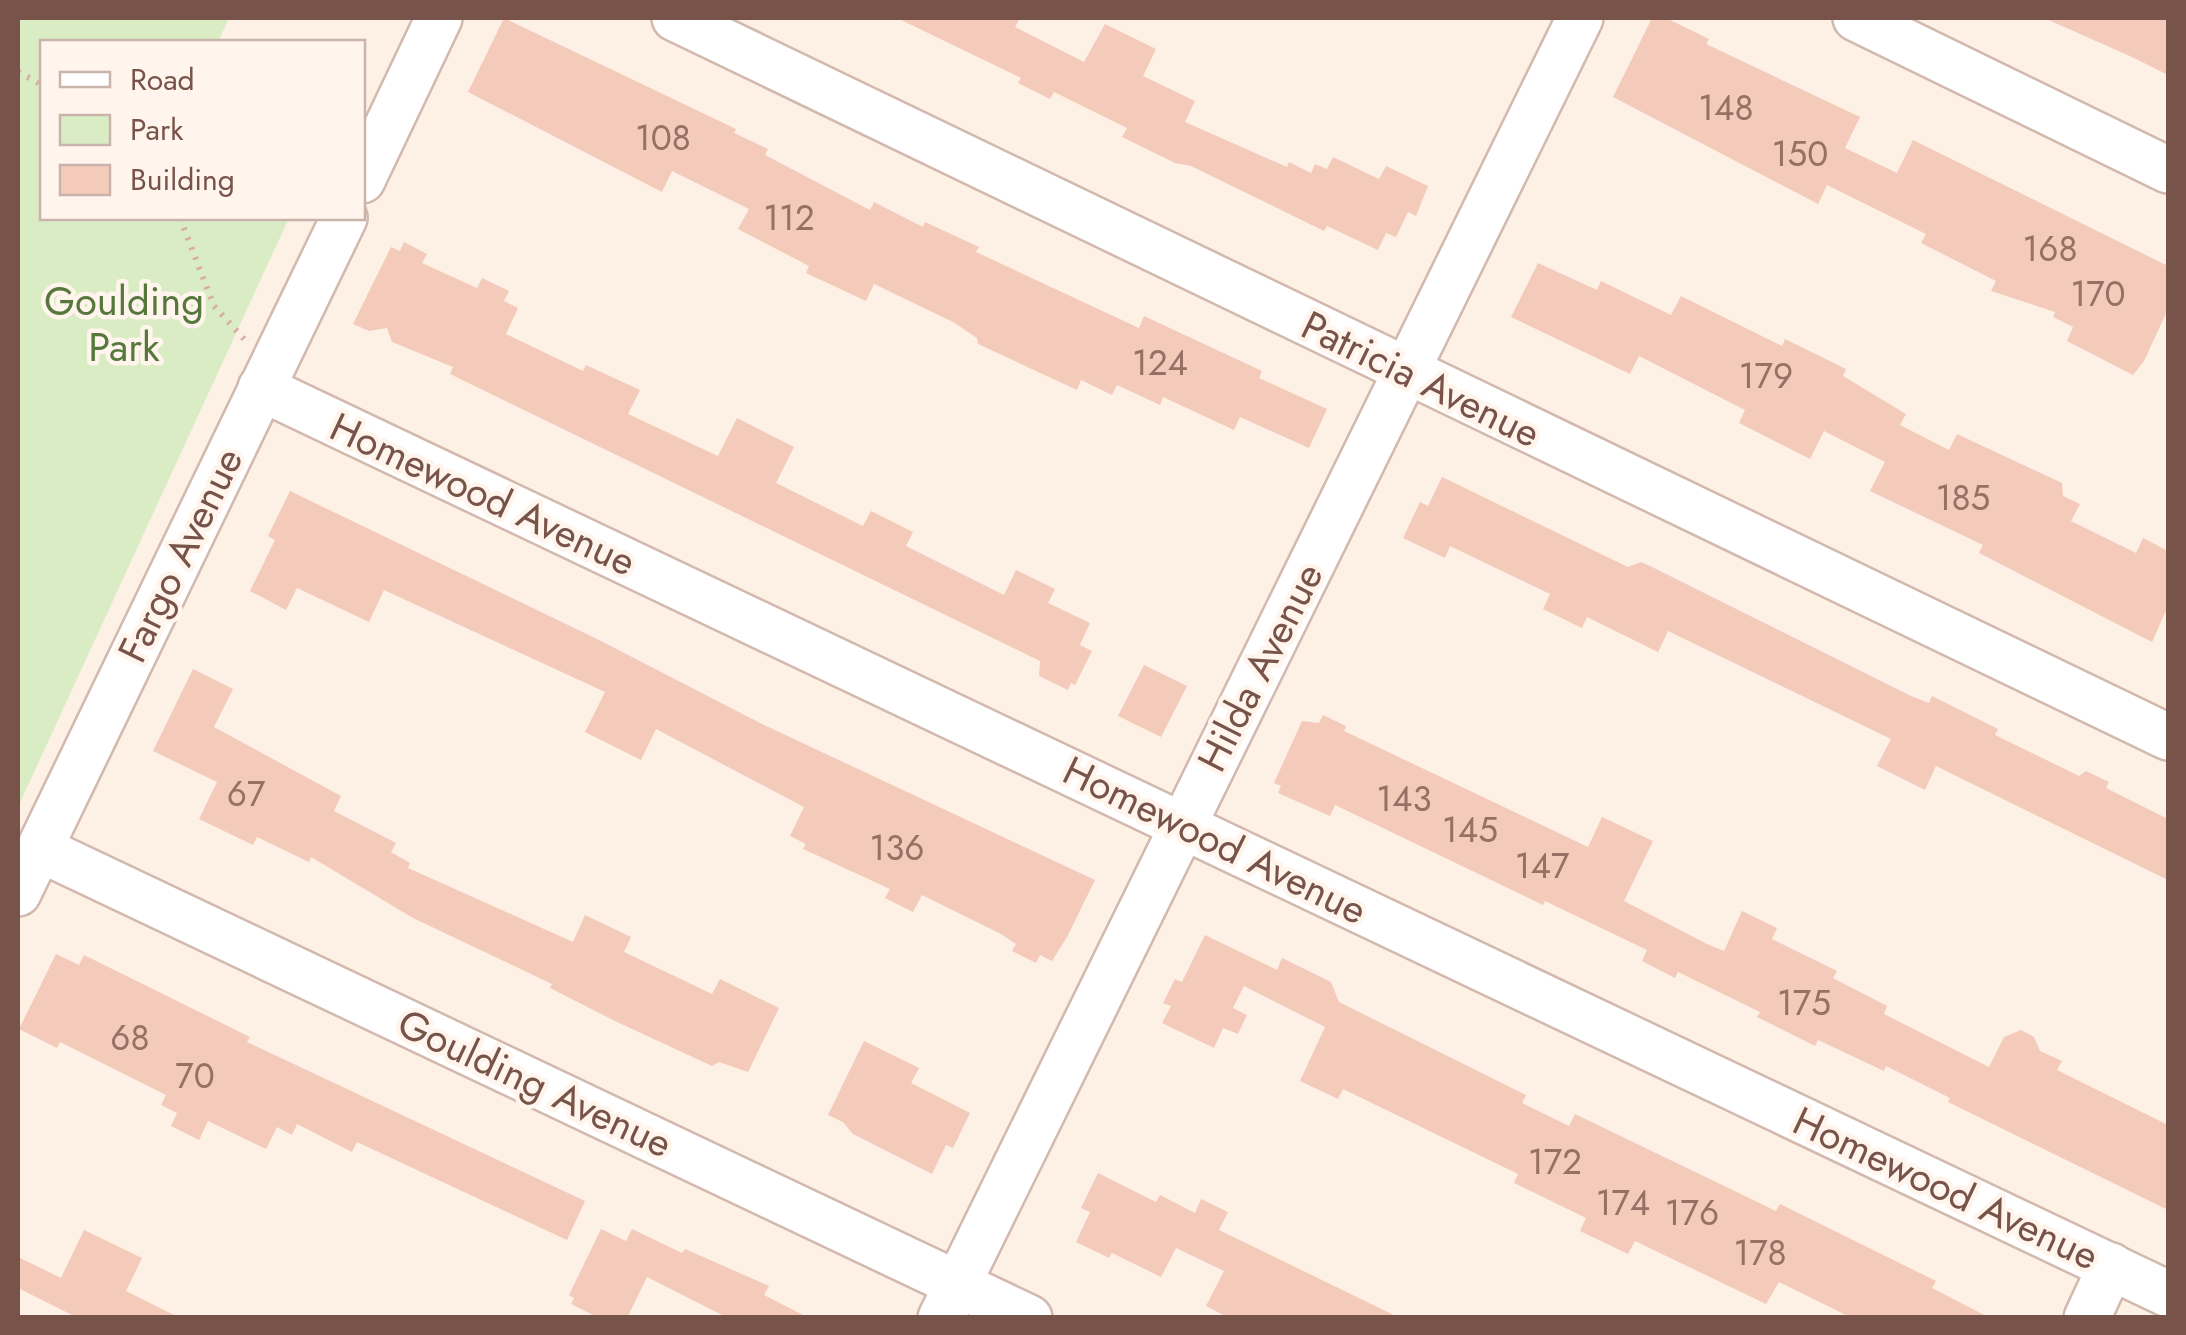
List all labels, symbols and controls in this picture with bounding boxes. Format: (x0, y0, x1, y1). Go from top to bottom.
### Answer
legend (40, 40, 365, 220)
text: Road (130, 58, 195, 101)
house number: 148 (1698, 83, 1754, 133)
text: Park (130, 108, 184, 151)
house number: 108 (635, 113, 691, 163)
house number: 150 (1772, 129, 1828, 179)
text: Building (130, 158, 235, 201)
house number: 112 (763, 193, 815, 243)
house number: 168 (2022, 224, 2078, 274)
house number: 170 (2070, 269, 2126, 319)
park label: Goulding Park (44, 272, 204, 376)
street label: Patricia Avenue (1292, 296, 1550, 462)
house number: 124 (1132, 338, 1188, 388)
house number: 179 (1739, 351, 1793, 401)
street label: Homewood Avenue (321, 398, 645, 590)
street label: Fargo Avenue (103, 438, 257, 672)
house number: 185 (1936, 473, 1990, 523)
street label: Hilda Avenue (1183, 553, 1337, 781)
street label: Homewood Avenue (1053, 741, 1377, 939)
house number: 67 (227, 769, 266, 819)
house number: 143 (1376, 774, 1432, 824)
house number: 145 (1442, 805, 1498, 855)
house number: 136 (869, 823, 925, 873)
house number: 147 (1515, 841, 1570, 891)
house number: 175 (1777, 978, 1831, 1028)
street label: Goulding Avenue (388, 994, 682, 1172)
house number: 68 (110, 1013, 150, 1063)
house number: 70 (175, 1051, 215, 1101)
street label: Homewood Avenue (1784, 1092, 2108, 1284)
house number: 172 (1528, 1137, 1582, 1187)
house number: 174 (1596, 1178, 1650, 1228)
house number: 176 (1665, 1188, 1719, 1238)
house number: 178 (1733, 1228, 1787, 1278)

